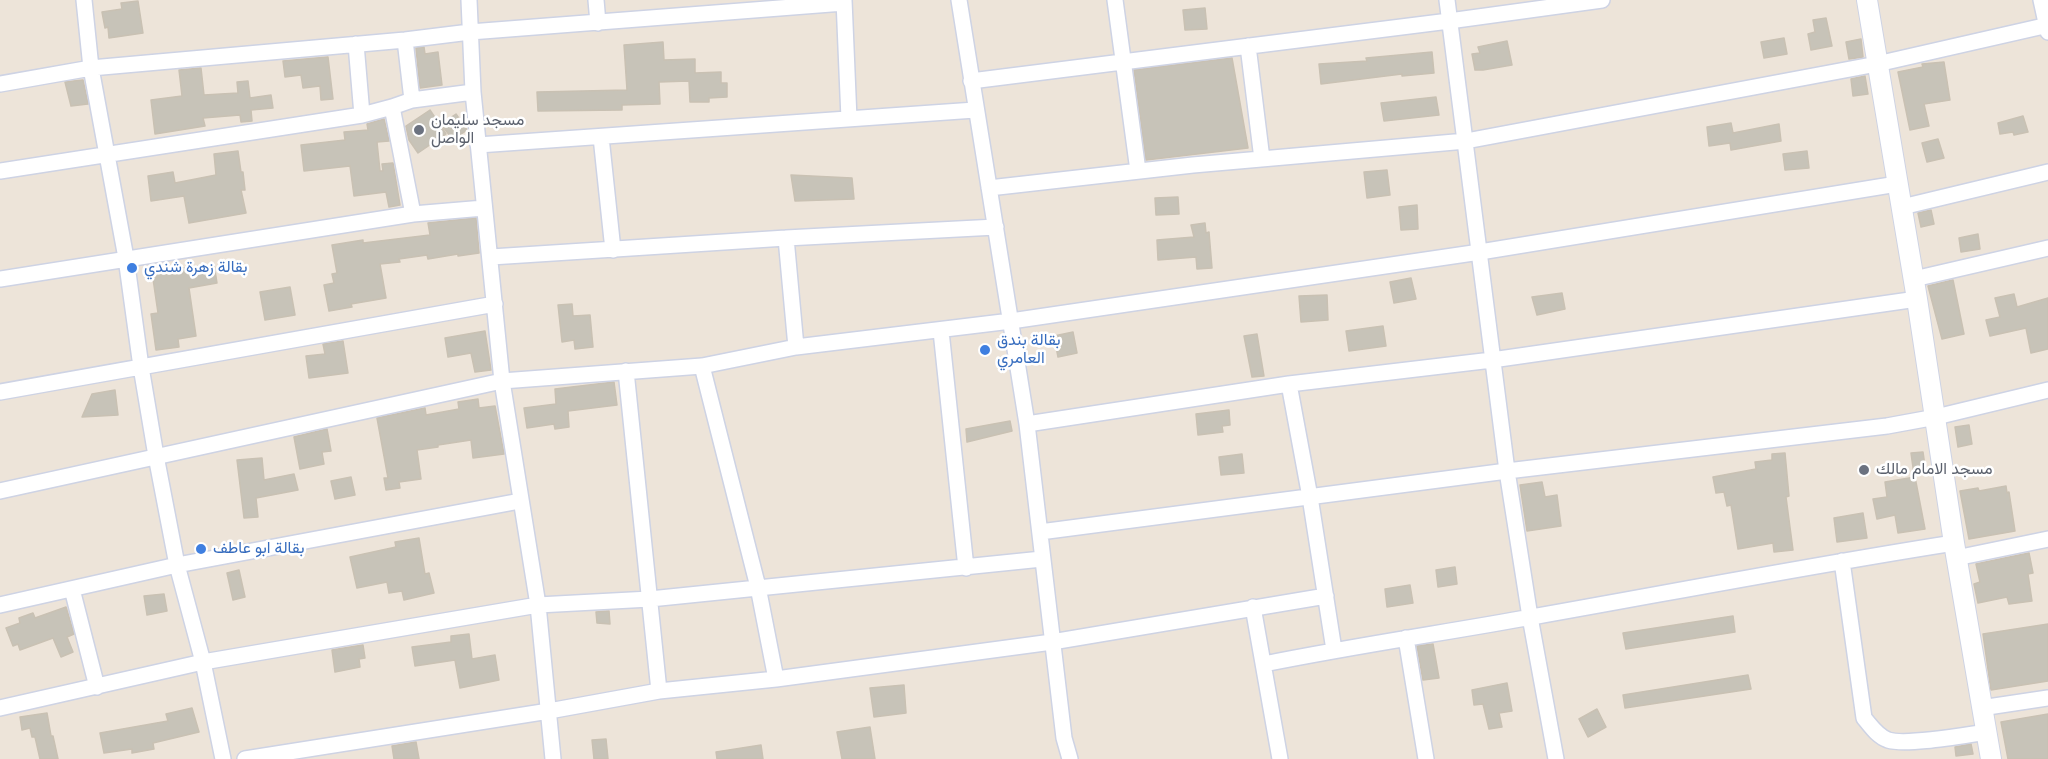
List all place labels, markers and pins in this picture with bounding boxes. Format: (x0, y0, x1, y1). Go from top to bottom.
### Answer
place label: مسجد سليمان الواصل (431, 111, 524, 149)
marker: مسجد سليمان الواصل (412, 123, 426, 137)
place label: بقالة زهرة شندي (144, 258, 248, 278)
marker: بقالة زهرة شندي (125, 261, 139, 275)
place label: بقالة بندق العامري (997, 331, 1061, 369)
marker: بقالة بندق العامري (978, 343, 992, 357)
place label: مسجد الامام مالك (1876, 460, 1993, 480)
marker: مسجد الامام مالك (1857, 463, 1871, 477)
place label: بقالة ابو عاطف (213, 539, 304, 559)
marker: بقالة ابو عاطف (194, 542, 208, 556)

